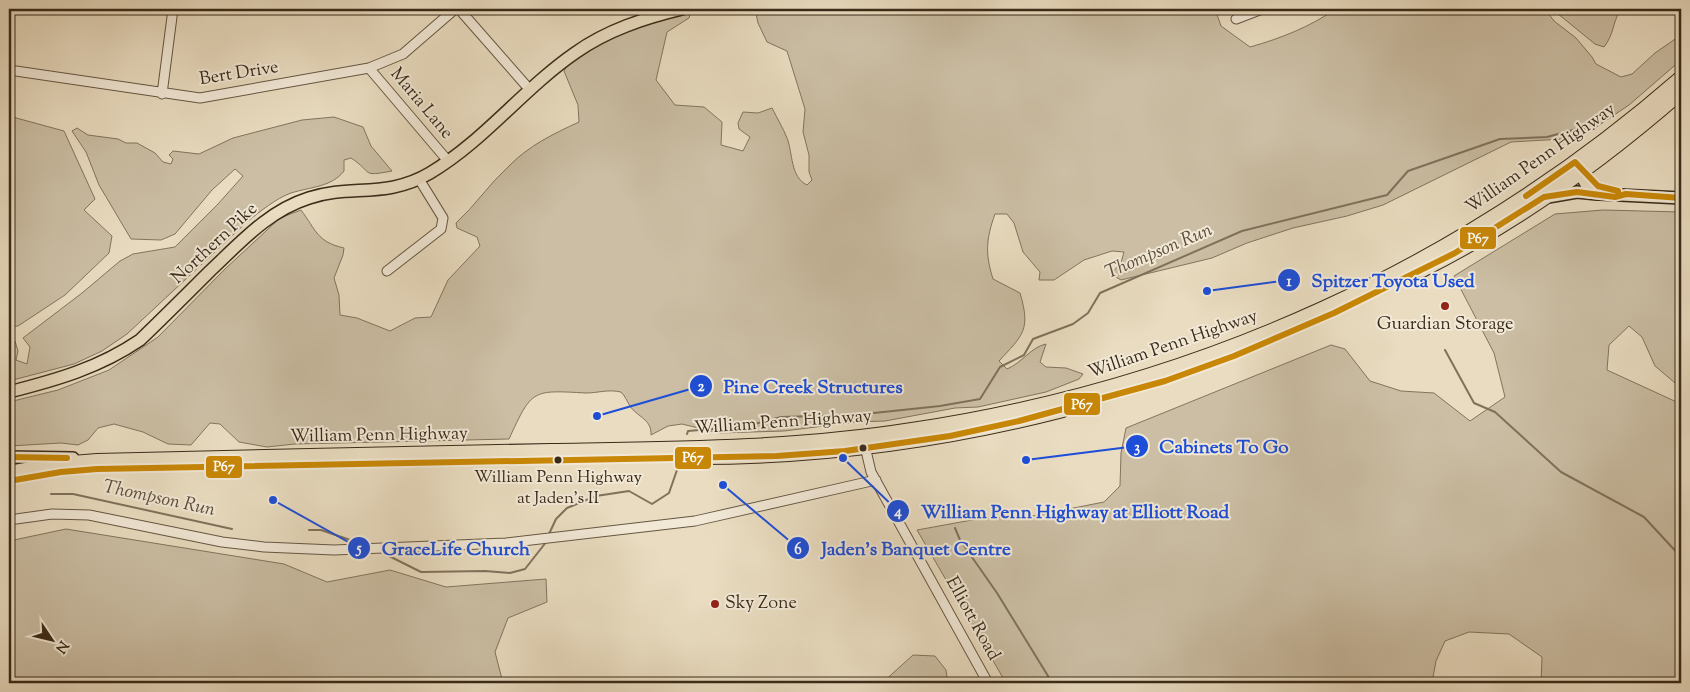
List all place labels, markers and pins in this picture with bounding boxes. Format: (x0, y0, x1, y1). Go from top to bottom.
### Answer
callout: Spitzer Toyota Used (1277, 263, 1485, 297)
marker: Guardian Storage (1439, 300, 1451, 312)
place label: Guardian Storage (1377, 312, 1513, 338)
callout: Pine Creek Structures (688, 369, 912, 403)
callout: Cabinets To Go (1124, 429, 1299, 463)
unlabelled marker (858, 443, 868, 453)
marker: William Penn Highway at Jaden's II (553, 455, 563, 465)
place label: William Penn Highway at Jaden's II (474, 466, 643, 511)
callout: William Penn Highway at Elliott Road (886, 494, 1239, 528)
callout: GraceLife Church (347, 531, 540, 565)
callout: Jaden's Banquet Centre (786, 531, 1020, 565)
place label: Sky Zone (725, 591, 797, 617)
marker: Sky Zone (709, 598, 721, 610)

